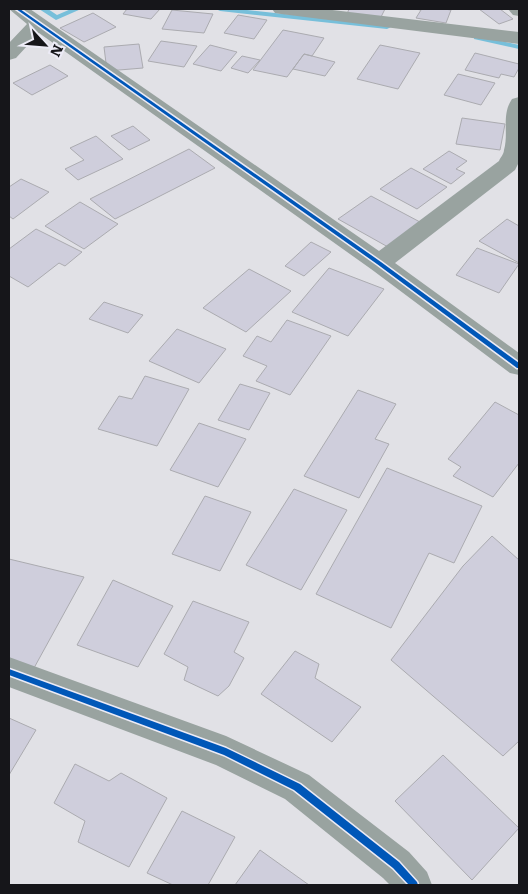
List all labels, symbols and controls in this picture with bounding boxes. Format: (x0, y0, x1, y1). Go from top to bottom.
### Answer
north arrow (20, 20, 70, 70)
text: N (46, 41, 69, 61)

